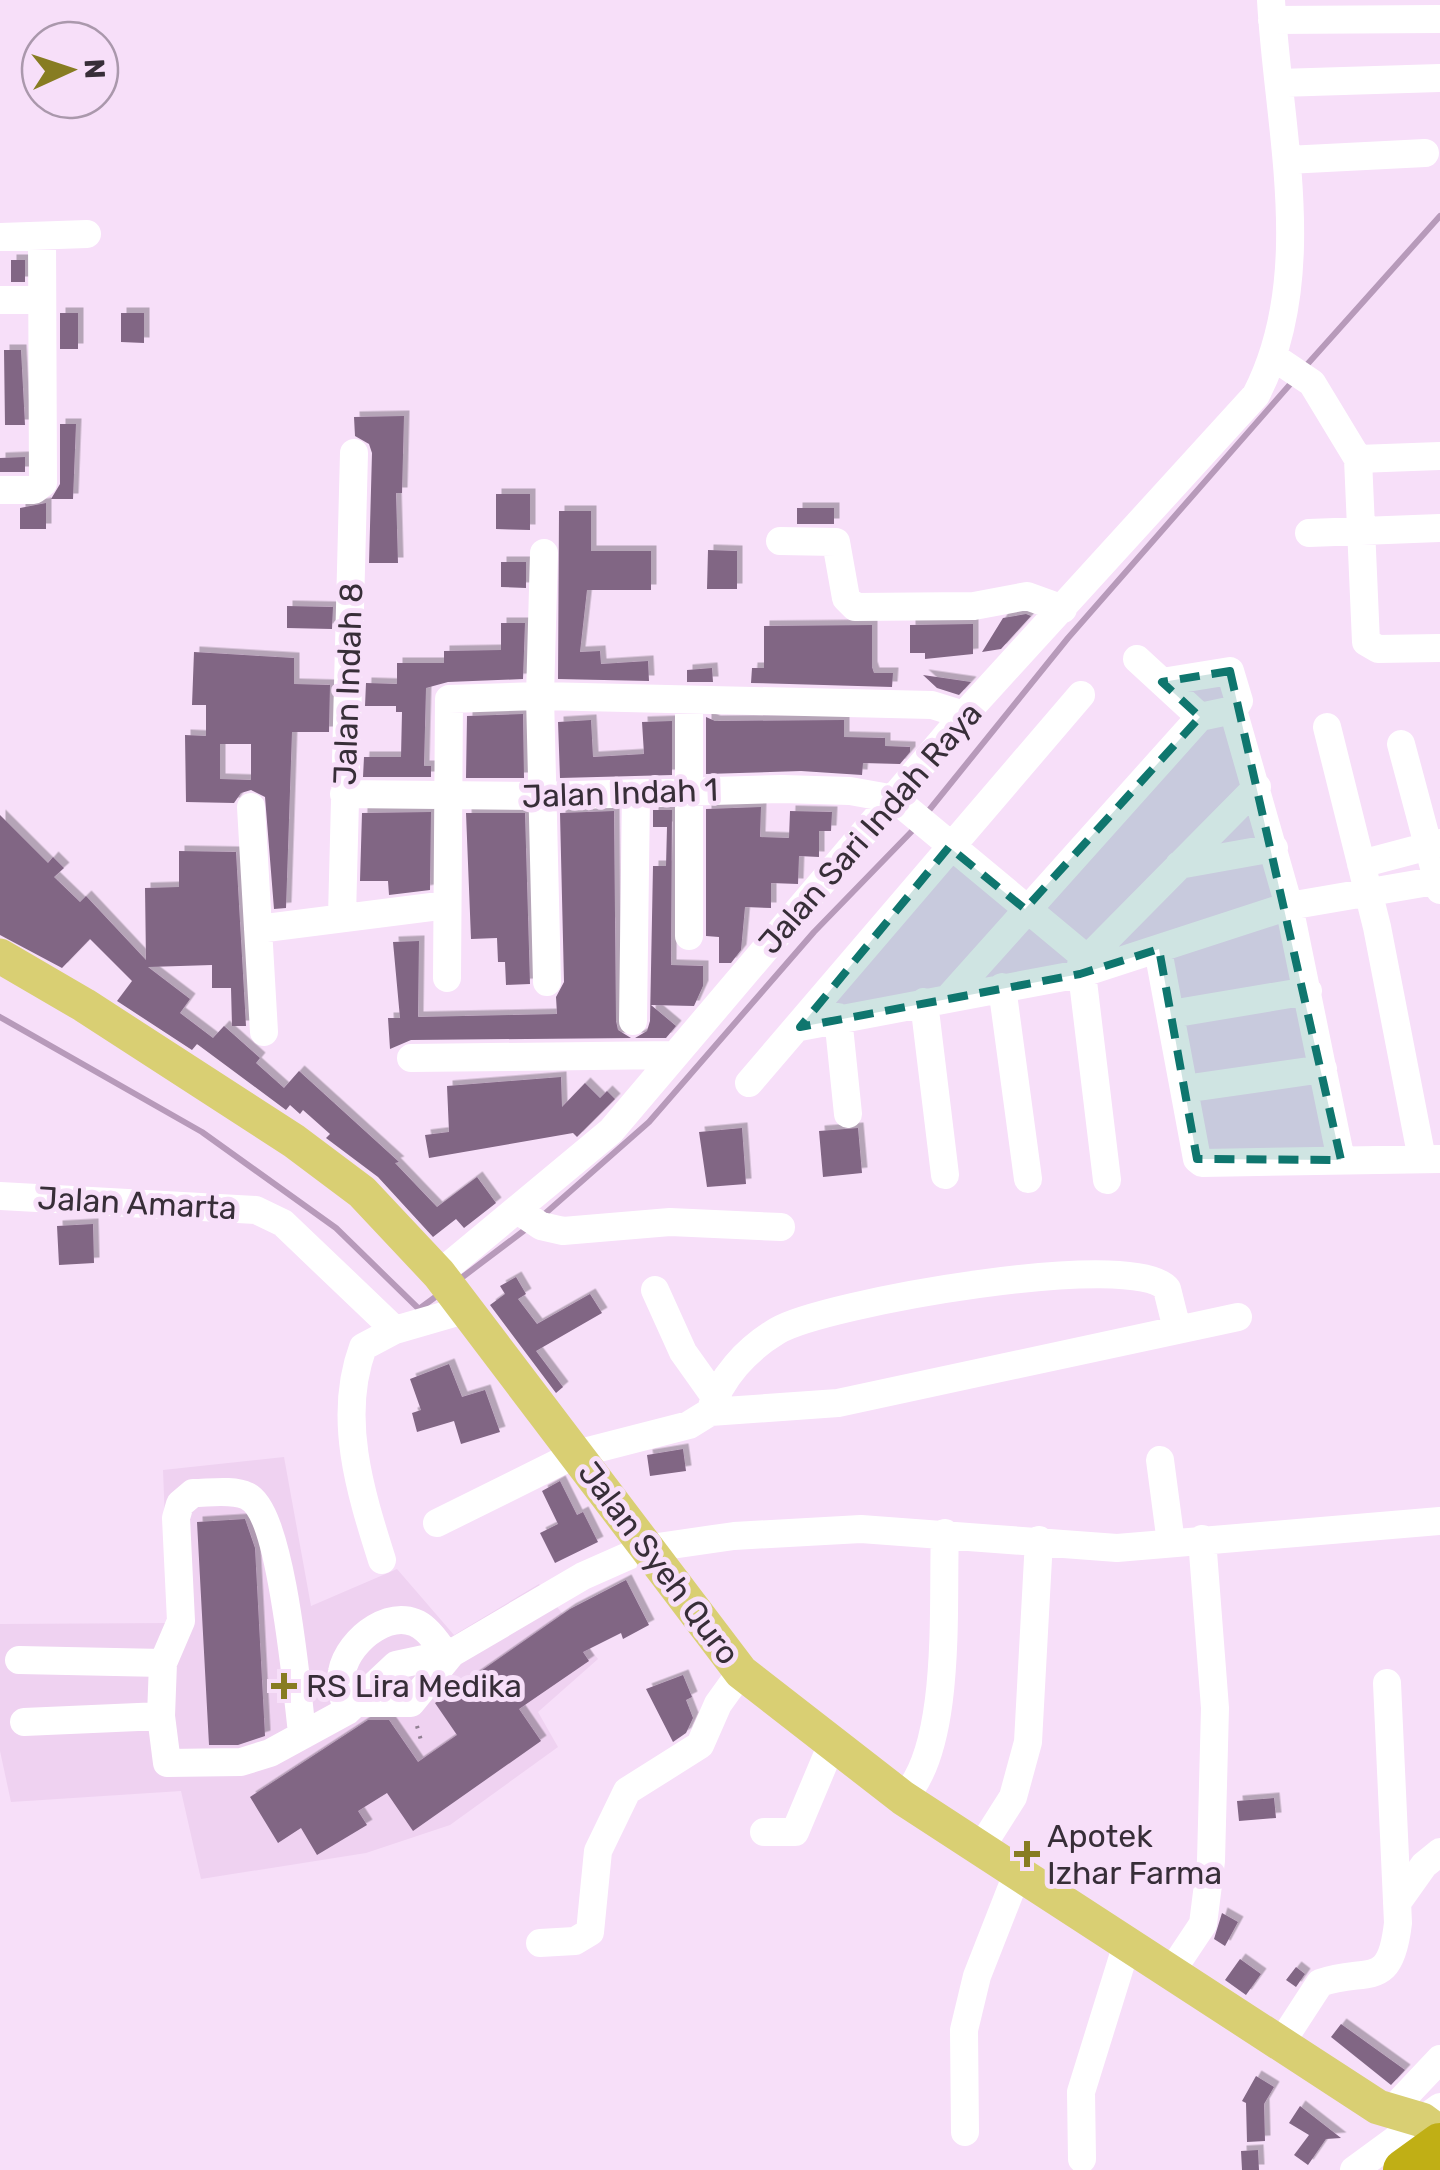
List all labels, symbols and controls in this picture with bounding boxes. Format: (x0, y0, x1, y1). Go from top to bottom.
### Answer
north arrow (20, 20, 120, 120)
text: N (77, 58, 111, 80)
street label: Jalan Indah 8 (325, 582, 371, 786)
street label: Jalan Sari Indah Raya (750, 694, 990, 962)
street label: Jalan Indah 1 (521, 771, 719, 815)
street label: Jalan Amarta (36, 1179, 238, 1227)
street label: Jalan Syeh Quro (570, 1454, 748, 1672)
place label: RS Lira Medika (306, 1667, 522, 1705)
marker: RS Lira Medika (271, 1673, 297, 1699)
place label: Apotek Izhar Farma (1047, 1817, 1222, 1892)
marker: Apotek Izhar Farma (1016, 1843, 1038, 1865)

